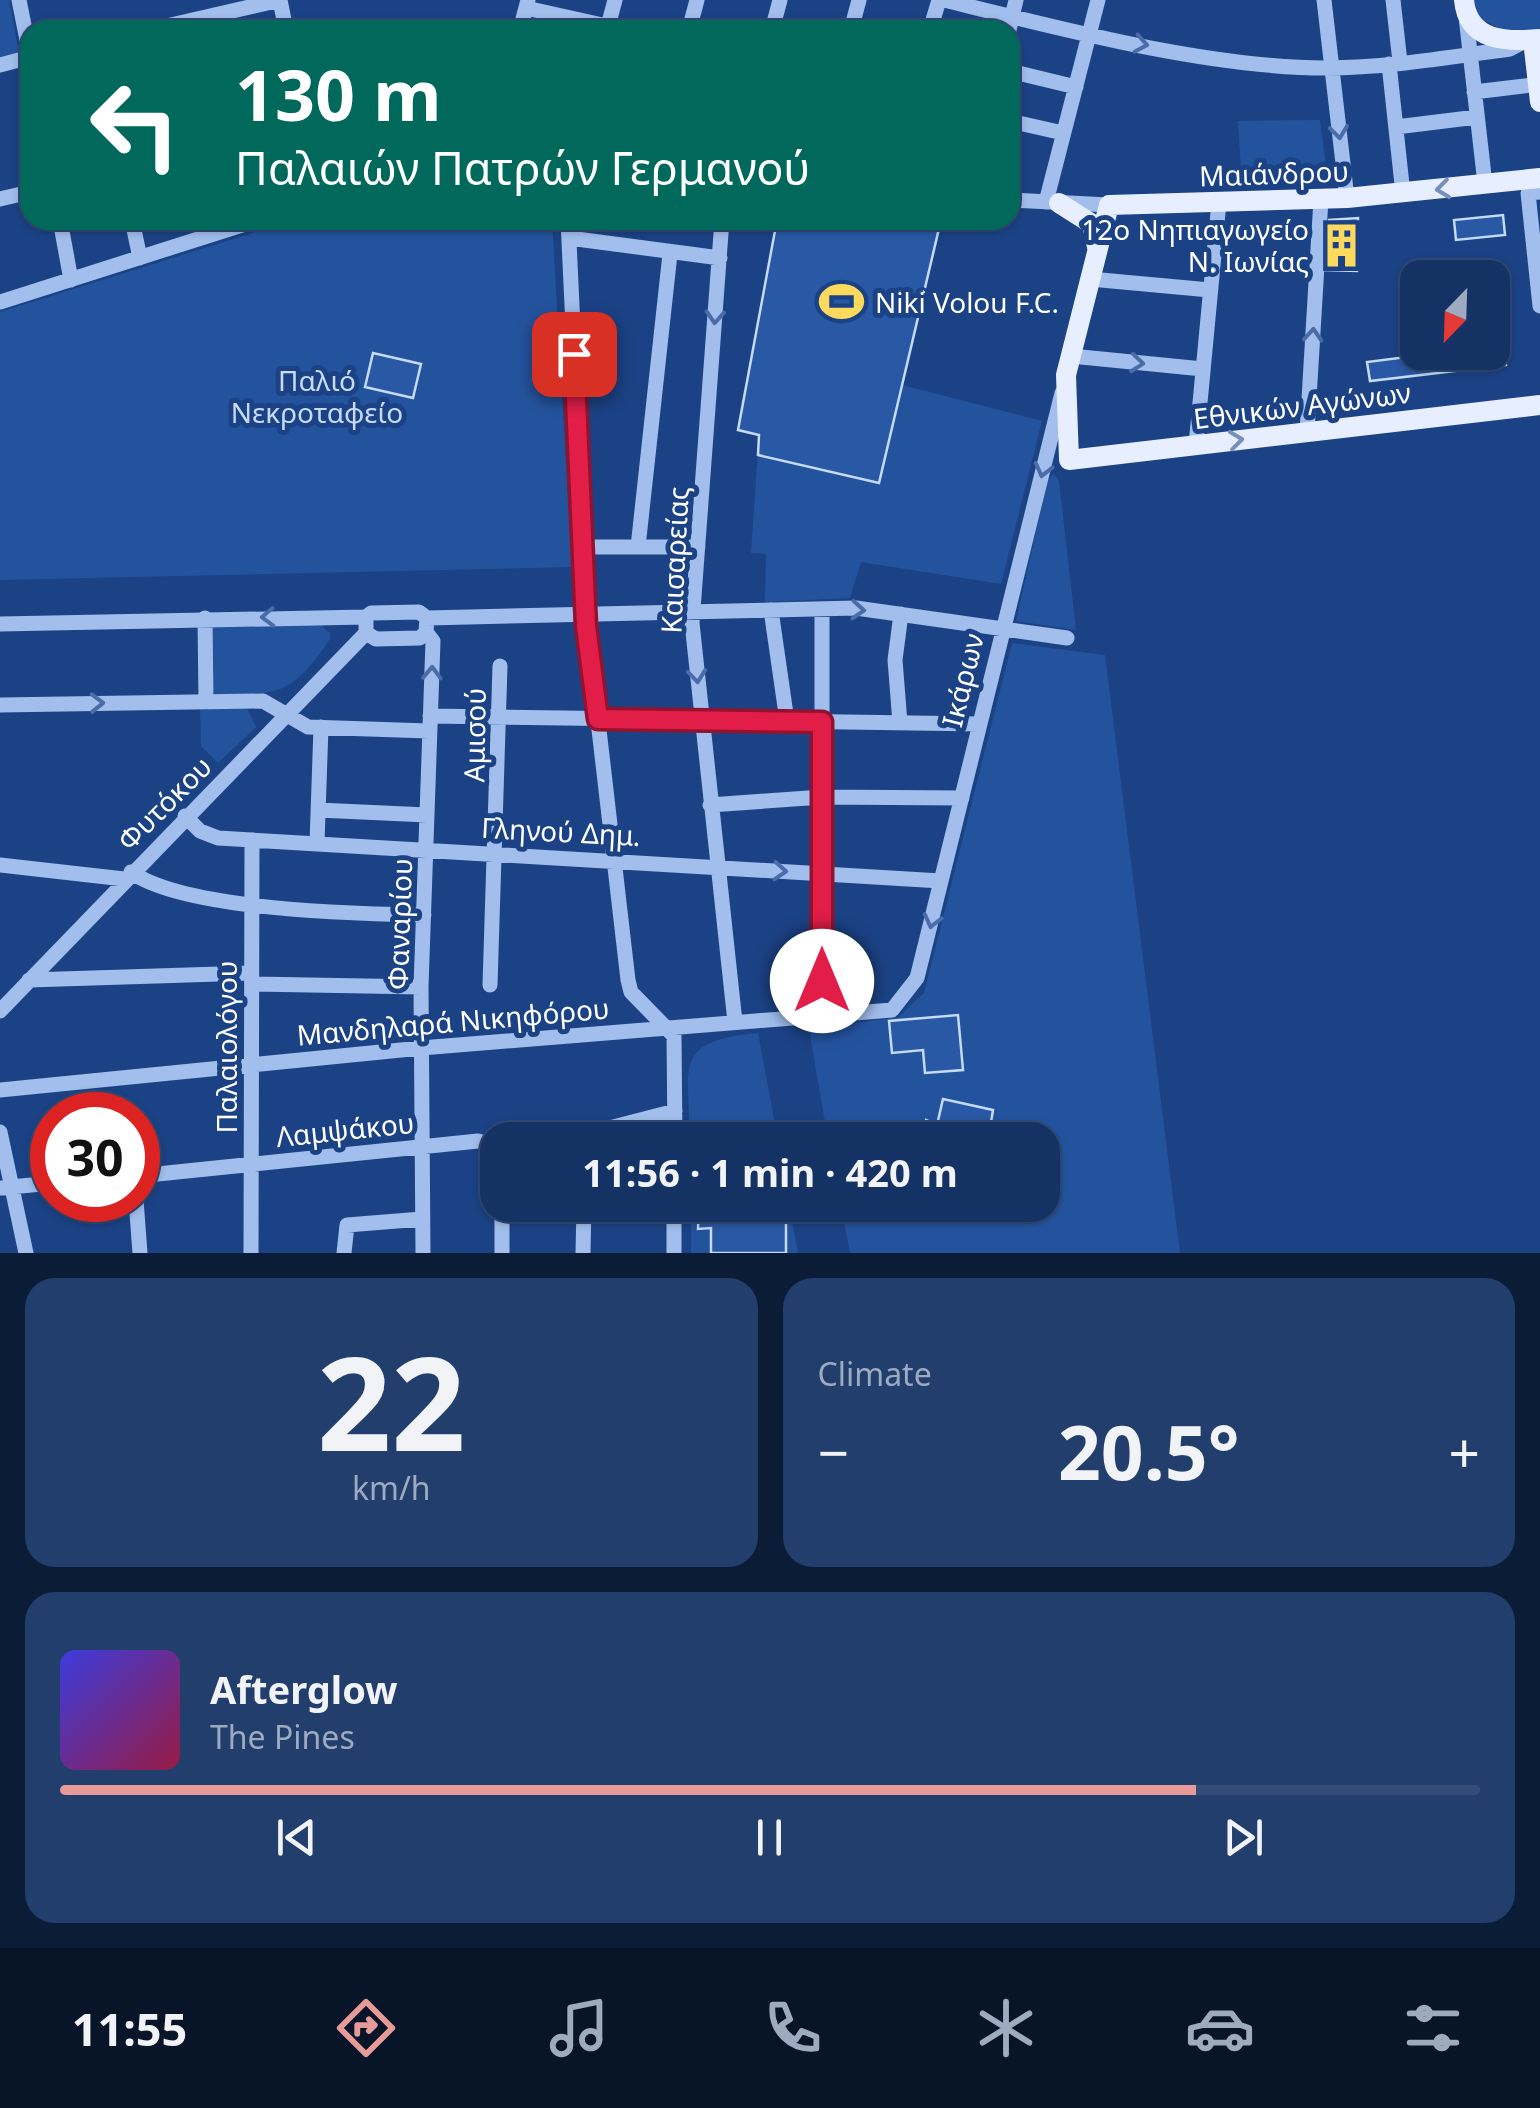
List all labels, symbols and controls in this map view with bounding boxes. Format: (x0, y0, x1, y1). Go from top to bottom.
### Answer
one-way arrow (1133, 33, 1150, 54)
text: 130 m (235, 46, 442, 142)
icon: left (70, 60, 200, 190)
one-way arrow (1328, 124, 1349, 140)
text: Παλαιών Πατρών Γερμανού (235, 137, 810, 198)
street label: Μαιάνδρου (1198, 151, 1350, 195)
one-way arrow (1435, 178, 1451, 199)
place label: 12ο Νηπιαγωγείο Ν. Ιωνίας (1081, 210, 1309, 280)
building icon: 12ο Νηπιαγωγείο Ν. Ιωνίας (1318, 221, 1366, 269)
north arrow (1400, 260, 1510, 370)
map controls (1400, 260, 1510, 370)
sports icon: Niki Volou F.C. (818, 278, 866, 326)
place label: Niki Volou F.C. (875, 283, 1059, 321)
one-way arrow (705, 310, 727, 326)
pin (532, 312, 617, 397)
one-way arrow (1302, 326, 1323, 342)
icon: arrive (547, 327, 602, 382)
one-way arrow (1129, 351, 1145, 373)
park label: Παλιό Νεκροταφείο (231, 361, 403, 431)
street label: Εθνικών Αγώνων (1191, 373, 1413, 437)
one-way arrow (1228, 430, 1244, 451)
one-way arrow (1034, 461, 1055, 478)
street label: Καισαρείας (651, 486, 697, 634)
one-way arrow (851, 599, 867, 620)
one-way arrow (260, 606, 276, 627)
street label: Ικάρων (932, 629, 992, 731)
one-way arrow (421, 664, 442, 680)
one-way arrow (686, 668, 707, 684)
street label: Αμισού (454, 687, 494, 783)
one-way arrow (90, 693, 106, 714)
street label: Φυτόκου (109, 748, 219, 858)
street label: Γληνού Δημ. (480, 808, 642, 854)
street label: Φαναρίου (378, 858, 420, 990)
one-way arrow (773, 860, 789, 881)
one-way arrow (922, 912, 943, 929)
position arrow (770, 929, 874, 1033)
street label: Παλαιολόγου (207, 960, 245, 1134)
street label: Μανδηλαρά Νικηφόρου (295, 988, 611, 1054)
speed limit sign: 30 (30, 1092, 160, 1222)
street label: Λαμψάκου (274, 1103, 416, 1155)
text: 11:56 · 1 min · 420 m (582, 1146, 958, 1198)
text: 22 (317, 1312, 466, 1489)
text: Climate (818, 1352, 932, 1395)
text: 20.5° (1058, 1400, 1240, 1502)
text: − (818, 1414, 849, 1489)
text: + (1449, 1414, 1480, 1489)
text: km/h (352, 1466, 431, 1509)
text: Afterglow (210, 1663, 398, 1715)
text: The Pines (210, 1715, 355, 1758)
icon: previous (269, 1810, 324, 1865)
icon: pause (742, 1810, 797, 1865)
icon: next (1216, 1810, 1271, 1865)
icon: directions (331, 1993, 401, 2063)
icon: music (544, 1993, 614, 2063)
icon: phone (758, 1993, 828, 2063)
icon: climate (971, 1993, 1041, 2063)
icon: car (1185, 1993, 1255, 2063)
icon: filters (1398, 1993, 1468, 2063)
text: 11:55 (72, 1998, 187, 2059)

